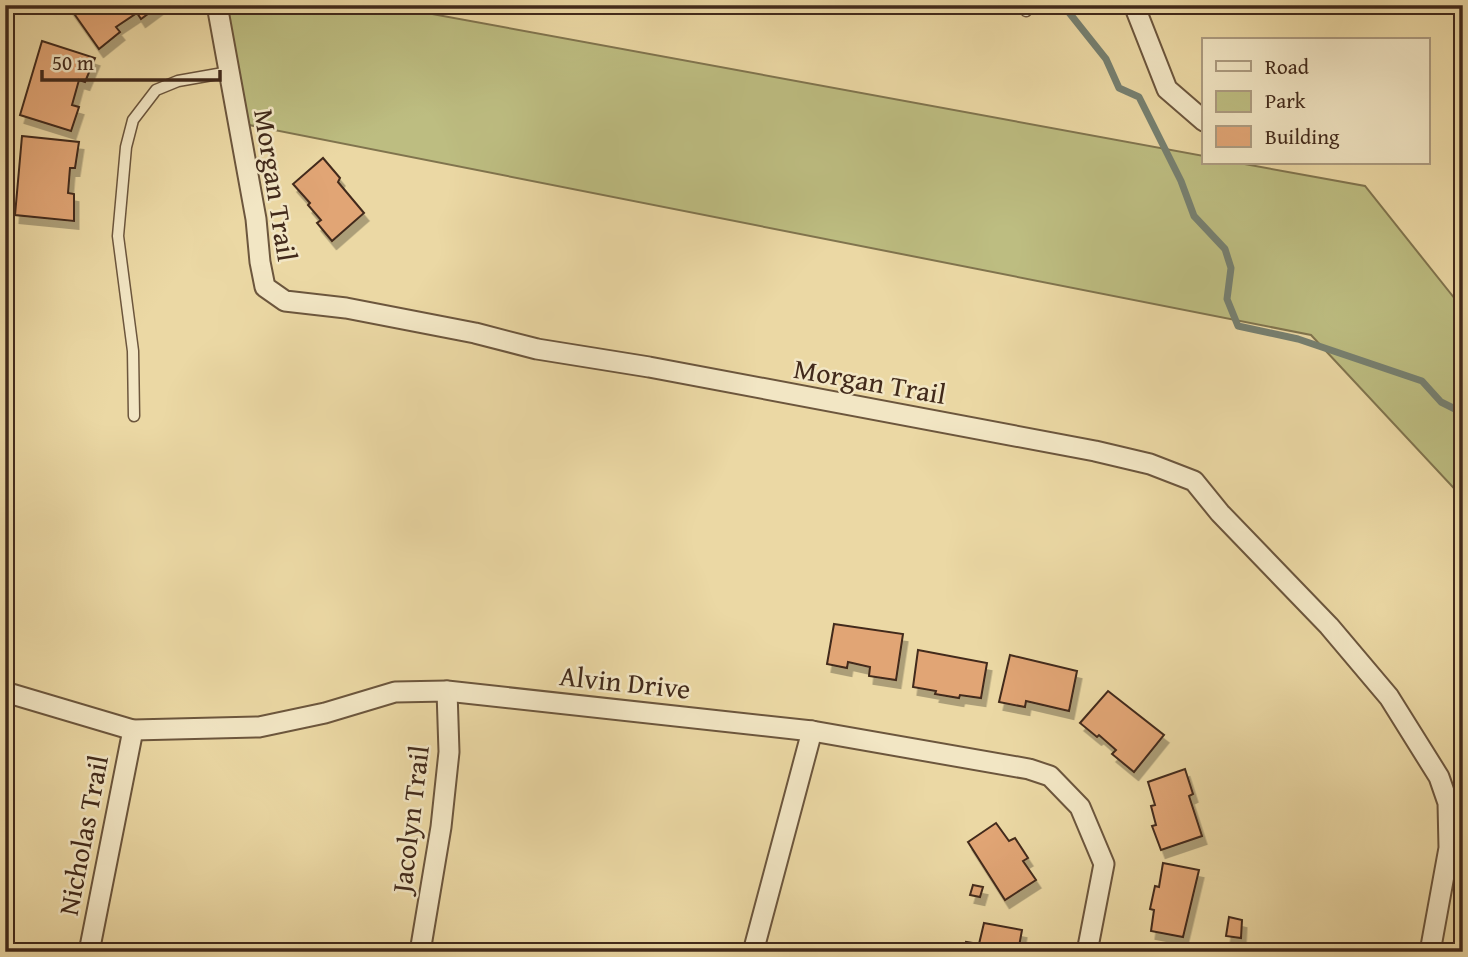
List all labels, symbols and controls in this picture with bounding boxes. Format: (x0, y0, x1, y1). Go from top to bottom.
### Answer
scale bar (42, 38, 220, 82)
legend (1202, 38, 1430, 164)
text: 50 m (52, 47, 94, 78)
text: Road (1265, 51, 1310, 82)
text: Park (1265, 85, 1306, 116)
street label: Morgan Trail (244, 106, 309, 264)
text: Building (1265, 121, 1340, 152)
street label: Morgan Trail (791, 347, 949, 414)
street label: Alvin Drive (558, 654, 693, 709)
street label: Jacolyn Trail (380, 743, 439, 898)
street label: Nicholas Trail (47, 751, 118, 919)

